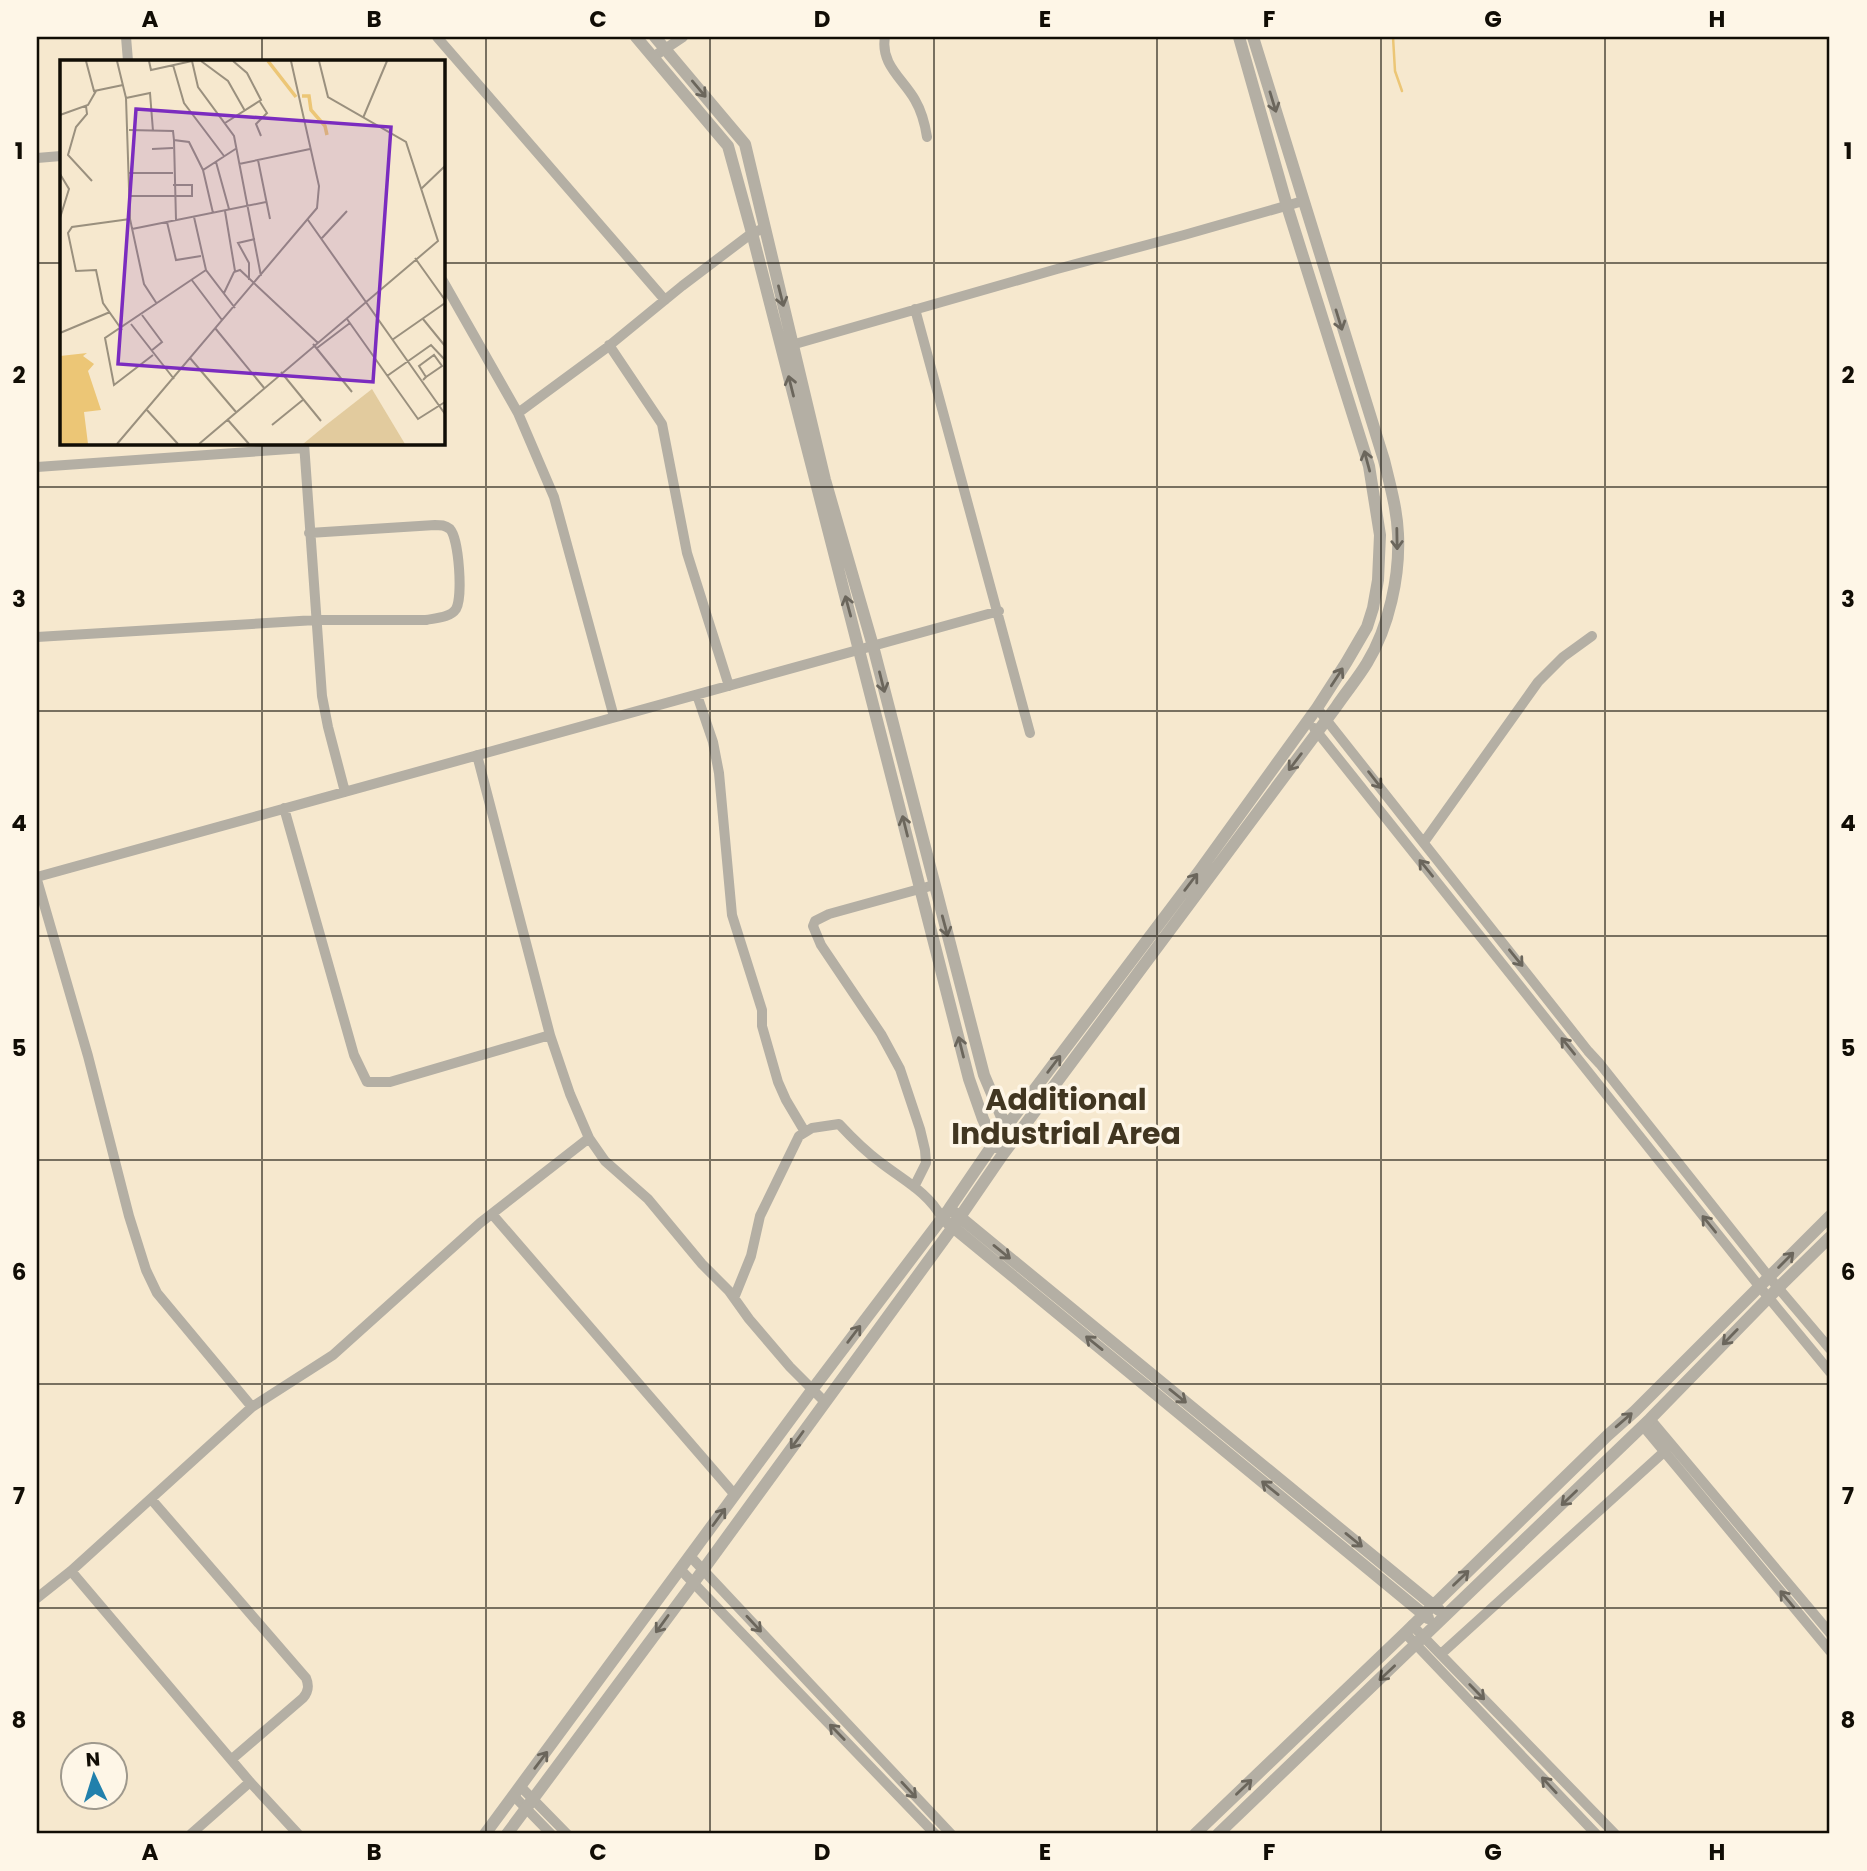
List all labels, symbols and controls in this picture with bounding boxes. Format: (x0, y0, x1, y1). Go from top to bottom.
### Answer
text: A (142, 3, 159, 35)
text: B (366, 3, 382, 35)
text: C (589, 3, 607, 35)
text: D (814, 3, 830, 35)
text: E (1039, 3, 1051, 35)
text: F (1263, 3, 1275, 35)
text: G (1484, 3, 1502, 35)
text: H (1709, 3, 1725, 35)
inset map (60, 60, 444, 444)
one-way arrow (691, 80, 707, 98)
one-way arrow (1267, 91, 1280, 113)
text: 1 (15, 135, 23, 167)
text: 1 (1844, 135, 1852, 167)
one-way arrow (775, 284, 788, 307)
one-way arrow (1334, 308, 1347, 330)
text: 2 (12, 359, 26, 391)
text: 2 (1841, 359, 1855, 391)
one-way arrow (784, 375, 797, 398)
one-way arrow (1360, 450, 1373, 473)
one-way arrow (1391, 527, 1404, 550)
text: 3 (12, 583, 26, 615)
text: 3 (1841, 583, 1855, 615)
one-way arrow (841, 595, 854, 618)
one-way arrow (1330, 668, 1344, 687)
one-way arrow (876, 670, 889, 692)
one-way arrow (1287, 752, 1302, 770)
one-way arrow (1367, 771, 1383, 789)
text: 4 (11, 807, 27, 839)
text: 4 (1840, 807, 1856, 839)
one-way arrow (898, 816, 911, 838)
one-way arrow (1418, 860, 1434, 878)
one-way arrow (1183, 873, 1198, 892)
one-way arrow (939, 914, 952, 936)
one-way arrow (1509, 949, 1524, 967)
text: 5 (12, 1032, 26, 1064)
text: 5 (1841, 1032, 1855, 1064)
one-way arrow (954, 1036, 967, 1059)
one-way arrow (1560, 1038, 1575, 1056)
one-way arrow (1047, 1056, 1062, 1074)
district label: Additional Industrial Area (951, 1078, 1181, 1155)
one-way arrow (1702, 1216, 1717, 1234)
one-way arrow (993, 1244, 1011, 1260)
one-way arrow (1777, 1252, 1794, 1269)
text: 6 (12, 1256, 26, 1288)
text: 6 (1841, 1256, 1855, 1288)
one-way arrow (847, 1326, 862, 1344)
one-way arrow (1722, 1329, 1739, 1346)
one-way arrow (1086, 1336, 1104, 1351)
one-way arrow (1169, 1388, 1187, 1404)
one-way arrow (1615, 1412, 1633, 1428)
one-way arrow (790, 1431, 805, 1450)
text: 7 (13, 1480, 25, 1512)
one-way arrow (1261, 1480, 1279, 1496)
text: 7 (1842, 1480, 1854, 1512)
one-way arrow (1561, 1489, 1578, 1506)
one-way arrow (712, 1508, 726, 1527)
one-way arrow (1345, 1533, 1363, 1548)
one-way arrow (1452, 1570, 1469, 1587)
one-way arrow (1779, 1590, 1795, 1608)
one-way arrow (655, 1614, 670, 1633)
one-way arrow (745, 1615, 762, 1632)
one-way arrow (1379, 1664, 1396, 1681)
one-way arrow (1468, 1683, 1485, 1700)
text: 8 (12, 1704, 26, 1736)
text: 8 (1841, 1704, 1855, 1736)
one-way arrow (828, 1724, 845, 1741)
north arrow (60, 1742, 130, 1812)
text: N (85, 1746, 101, 1774)
one-way arrow (534, 1751, 548, 1770)
one-way arrow (1540, 1777, 1557, 1794)
one-way arrow (1235, 1779, 1252, 1796)
one-way arrow (901, 1781, 918, 1798)
text: A (142, 1836, 159, 1868)
text: B (366, 1836, 382, 1868)
text: C (589, 1836, 607, 1868)
text: D (814, 1836, 830, 1868)
text: E (1039, 1836, 1051, 1868)
text: F (1263, 1836, 1275, 1868)
text: G (1484, 1836, 1502, 1868)
text: H (1709, 1836, 1725, 1868)

